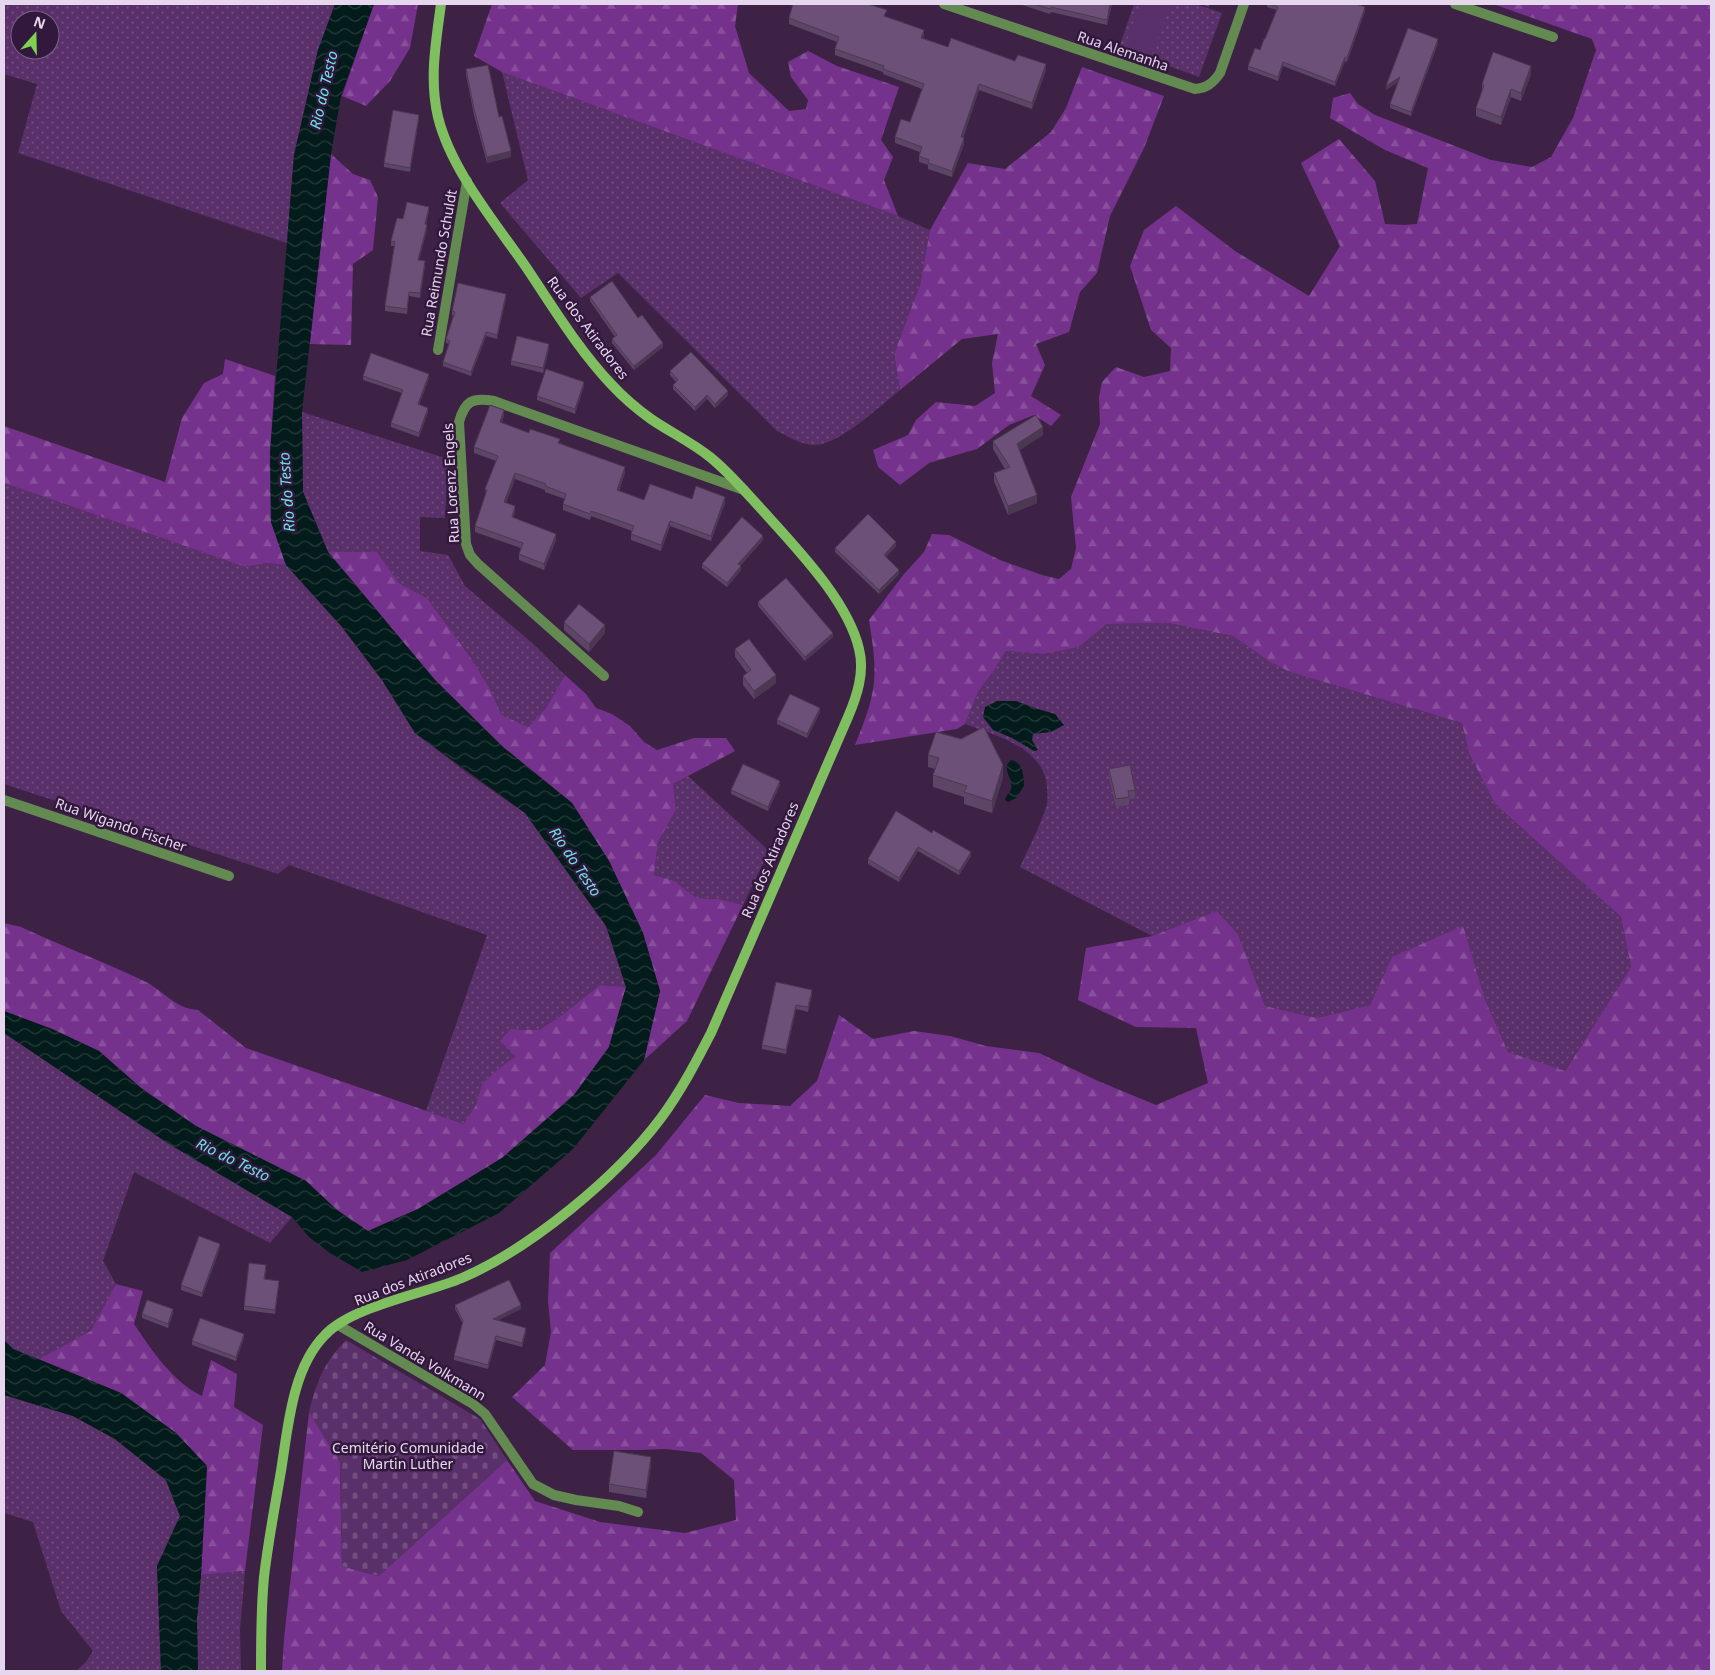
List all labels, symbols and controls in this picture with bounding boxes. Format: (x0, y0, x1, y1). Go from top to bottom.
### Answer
north arrow (10, 10, 60, 60)
text: N (31, 11, 48, 33)
street label: Rua Alemanha (1075, 26, 1171, 75)
water label: Rio do Testo (304, 49, 342, 131)
street label: Rua Reimundo Schuldt (416, 188, 461, 338)
street label: Rua dos Atiradores (543, 272, 634, 383)
street label: Rua Lorenz Engels (438, 422, 463, 544)
water label: Rio do Testo (273, 452, 299, 533)
street label: Rua Wigando Fischer (53, 793, 190, 856)
street label: Rua dos Atiradores (736, 799, 803, 921)
water label: Rio do Testo (545, 823, 606, 900)
water label: Rio do Testo (193, 1133, 274, 1186)
street label: Rua dos Atiradores (351, 1247, 475, 1310)
street label: Rua Vanda Volkmann (361, 1317, 490, 1405)
park label: Cemitério Comunidade Martin Luther (332, 1438, 484, 1473)

